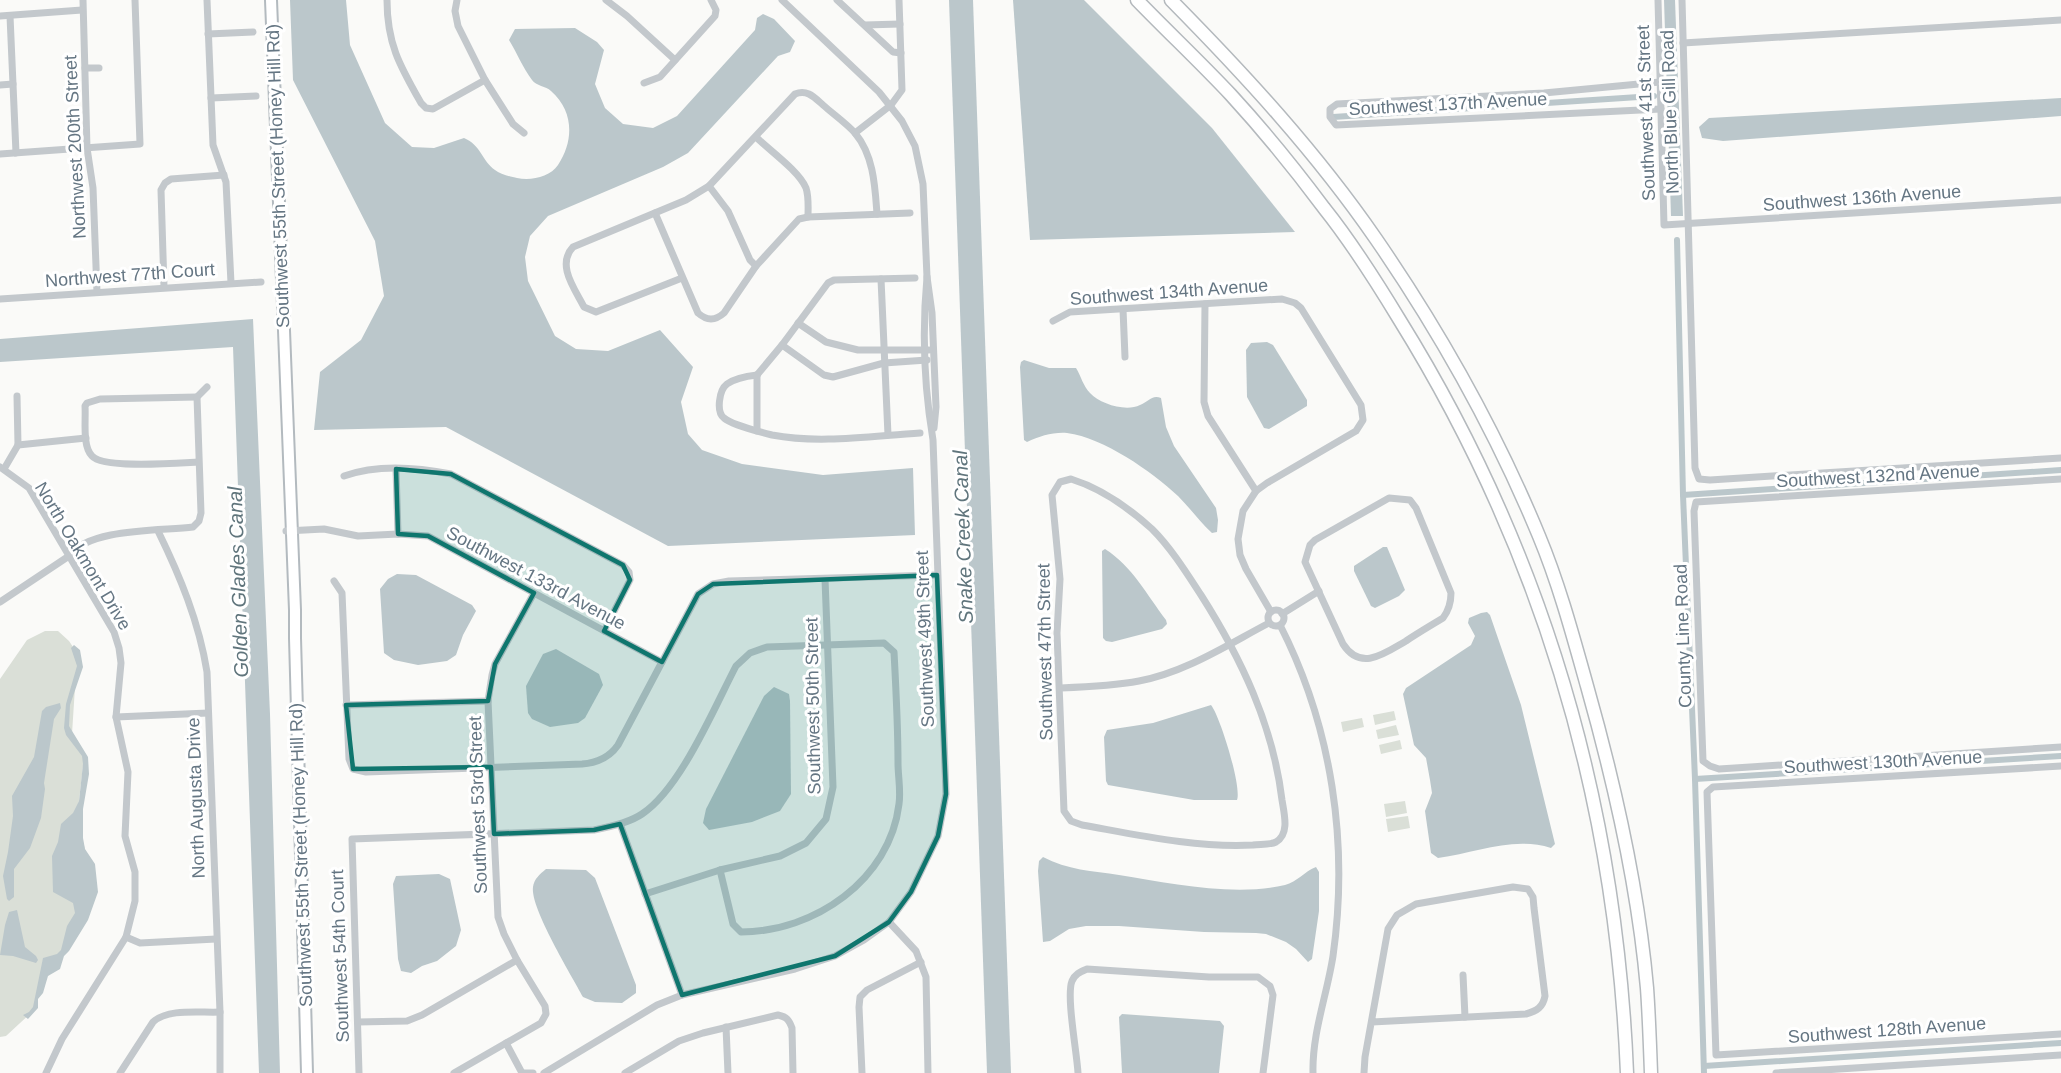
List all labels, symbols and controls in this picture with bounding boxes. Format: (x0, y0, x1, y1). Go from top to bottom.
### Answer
street label: Southwest 55th Street (Honey Hill Rd) (263, 24, 293, 328)
street label: Southwest 41st Street (1633, 25, 1659, 201)
street label: North Blue Gill Road (1657, 30, 1683, 194)
street label: Northwest 200th Street (60, 55, 90, 239)
street label: Southwest 137th Avenue (1348, 89, 1548, 119)
street label: Southwest 136th Avenue (1762, 181, 1962, 215)
street label: Northwest 77th Court (44, 259, 216, 291)
street label: Southwest 134th Avenue (1069, 275, 1269, 309)
water label: Snake Creek Canal (949, 449, 977, 624)
street label: Southwest 132nd Avenue (1776, 461, 1980, 491)
street label: North Oakmont Drive (31, 478, 135, 634)
water label: Golden Glades Canal (224, 486, 252, 678)
street label: Southwest 133rd Avenue (443, 522, 629, 634)
street label: Southwest 49th Street (912, 550, 938, 728)
street label: Southwest 47th Street (1033, 563, 1057, 741)
street label: County Line Road (1670, 564, 1696, 708)
street label: Southwest 50th Street (801, 617, 825, 795)
street label: Southwest 55th Street (Honey Hill Rd) (286, 703, 316, 1007)
street label: Southwest 53rd Street (465, 716, 491, 894)
street label: North Augusta Drive (183, 717, 209, 879)
street label: Southwest 130th Avenue (1783, 747, 1983, 777)
street label: Southwest 54th Court (327, 869, 353, 1043)
street label: Southwest 128th Avenue (1787, 1013, 1987, 1047)

